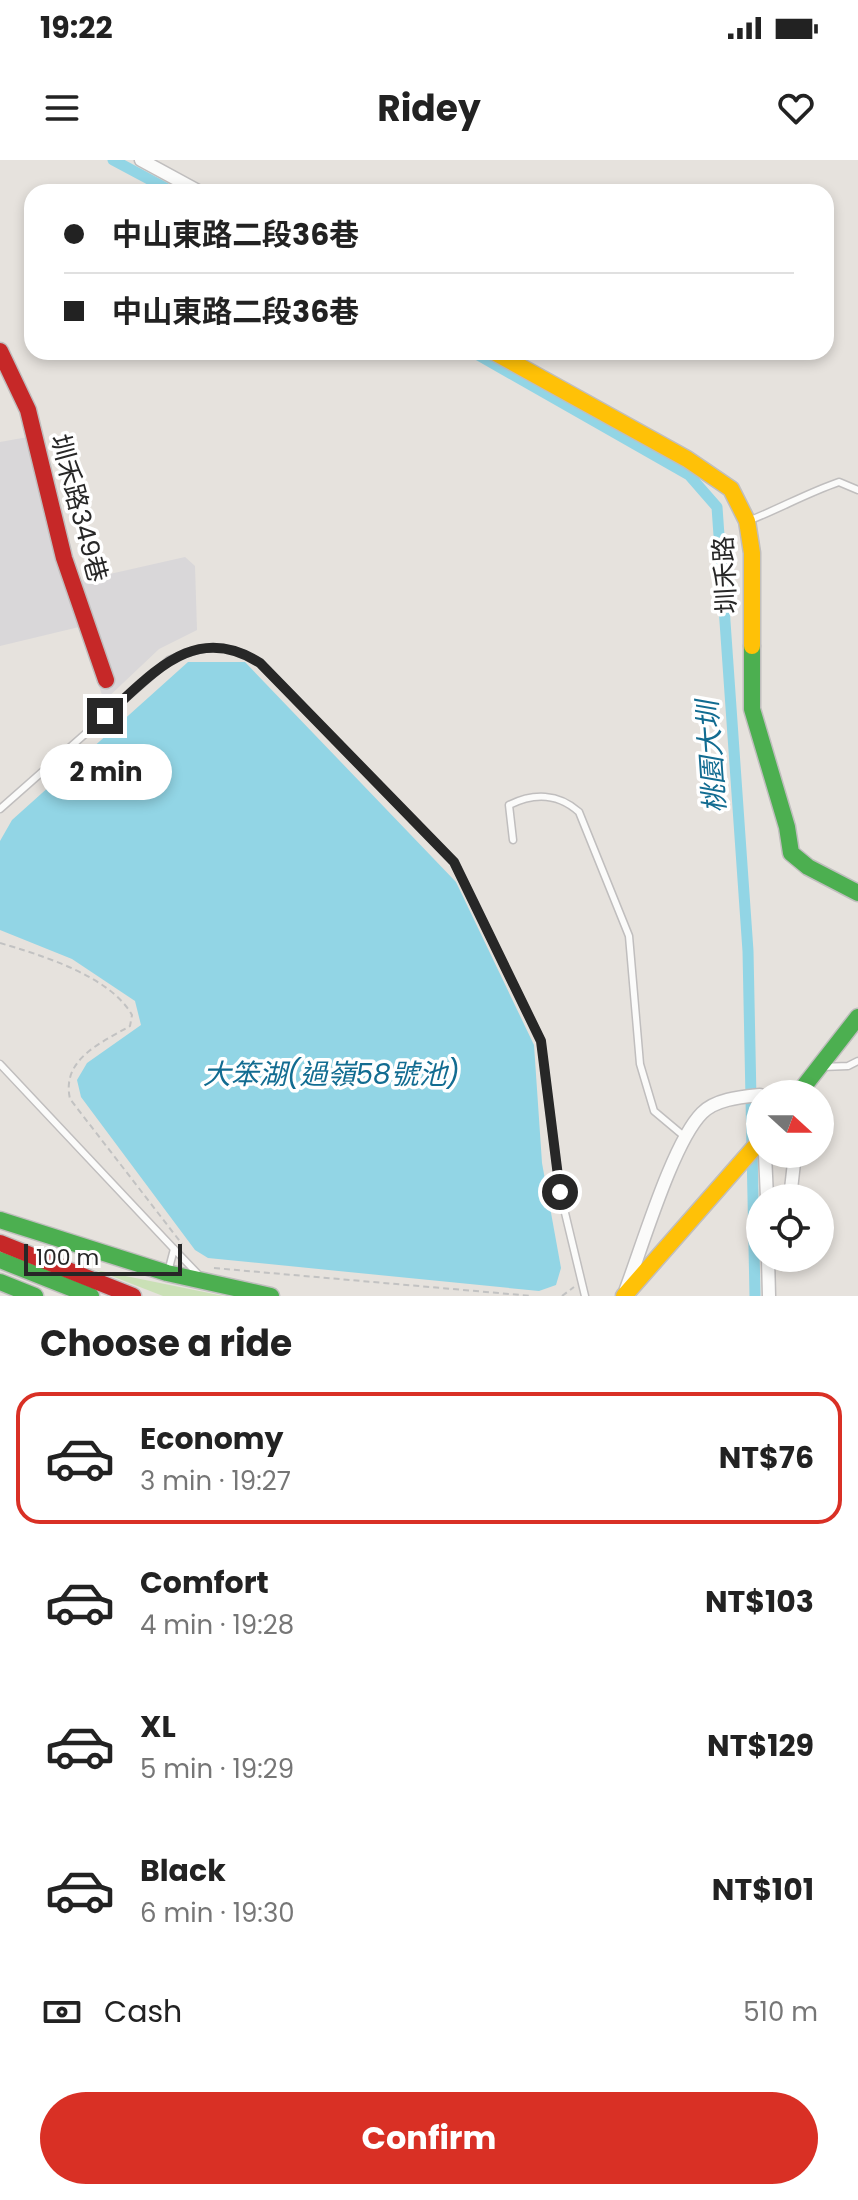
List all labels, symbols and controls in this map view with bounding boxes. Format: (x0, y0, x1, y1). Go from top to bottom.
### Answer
text: 19:22 (40, 6, 113, 49)
text: Ridey (377, 83, 481, 134)
icon: menu (40, 86, 84, 130)
icon: heart (774, 86, 818, 130)
text: 中山東路二段36巷 (112, 213, 359, 256)
text: 中山東路二段36巷 (112, 290, 359, 333)
street label: 圳禾路349巷 (42, 430, 116, 586)
street label: 圳禾路 (705, 535, 745, 615)
water label: 桃園大圳 (688, 696, 735, 814)
route end (87, 698, 123, 734)
callout: 2 min (39, 744, 171, 800)
text: 2 min (69, 754, 143, 790)
water label: 大笨湖(過嶺58號池) (203, 1055, 459, 1094)
north arrow (746, 1080, 834, 1168)
map controls (746, 1080, 834, 1272)
route start (542, 1174, 578, 1210)
button: locate (746, 1184, 834, 1272)
scale bar (24, 1240, 182, 1276)
text: 100 m (36, 1242, 99, 1273)
text: Choose a ride (40, 1318, 292, 1369)
text: Economy (140, 1417, 284, 1460)
icon: car (44, 1422, 116, 1494)
text: NT$76 (719, 1436, 814, 1479)
text: 3 min · 19:27 (140, 1463, 291, 1499)
text: Comfort (140, 1561, 269, 1604)
icon: car (44, 1566, 116, 1638)
text: NT$103 (705, 1580, 814, 1623)
text: 4 min · 19:28 (140, 1607, 294, 1643)
text: XL (140, 1705, 176, 1748)
icon: car (44, 1710, 116, 1782)
text: NT$129 (707, 1724, 814, 1767)
text: 5 min · 19:29 (140, 1751, 294, 1787)
text: Black (140, 1849, 226, 1892)
icon: car (44, 1854, 116, 1926)
text: NT$101 (712, 1868, 814, 1911)
text: 6 min · 19:30 (140, 1895, 295, 1931)
icon: cash (40, 1990, 84, 2034)
text: Cash (104, 1990, 182, 2033)
text: 510 m (743, 1994, 818, 2030)
button: Confirm (40, 2092, 818, 2184)

